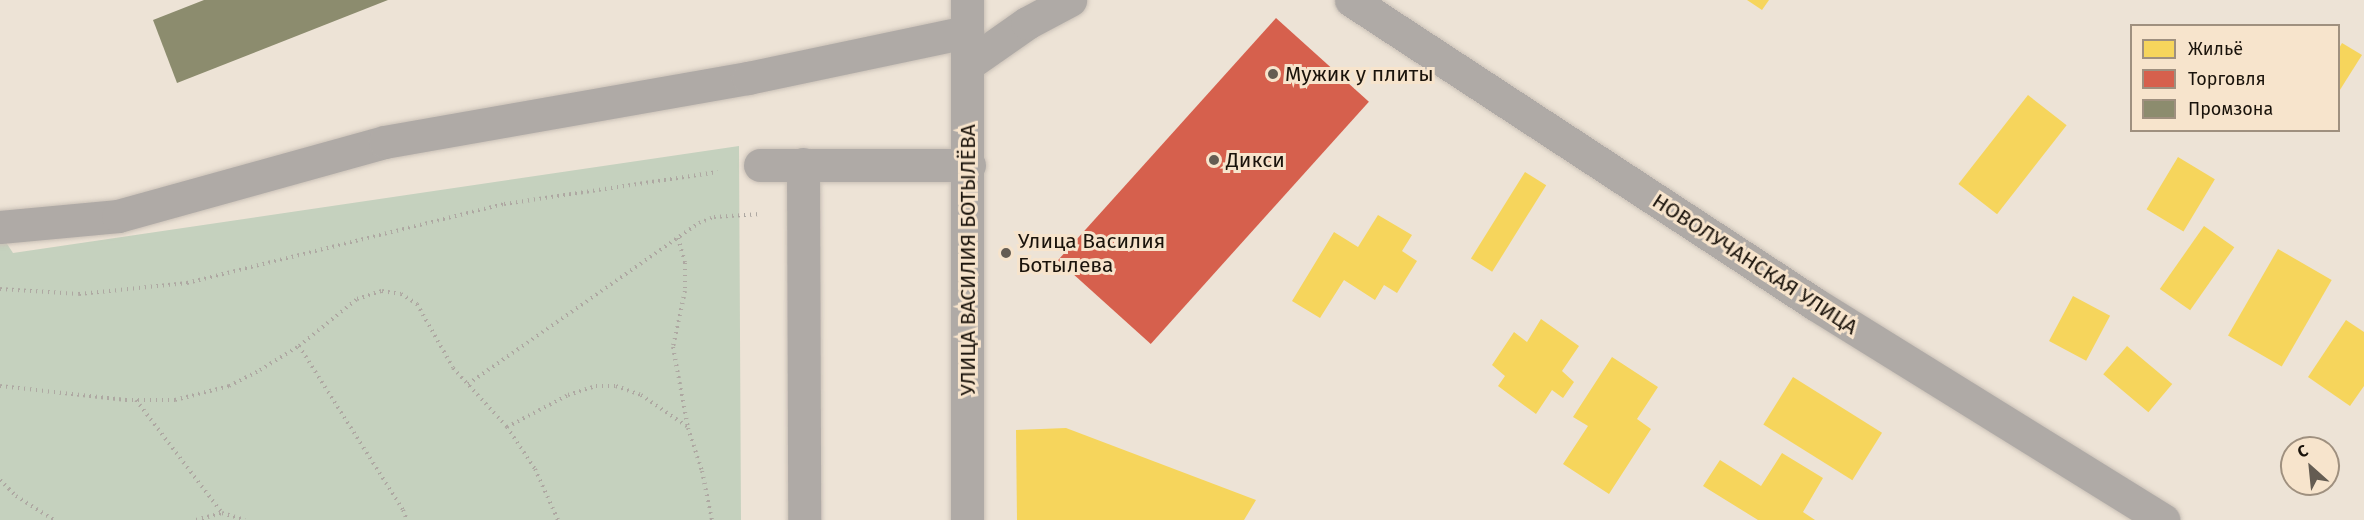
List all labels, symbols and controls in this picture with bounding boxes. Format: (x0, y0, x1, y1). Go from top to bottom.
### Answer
legend (2130, 24, 2340, 132)
text: Жильё (2188, 38, 2243, 60)
place label: Мужик у плиты (1285, 61, 1434, 87)
marker: Мужик у плиты (1266, 67, 1280, 81)
text: Торговля (2188, 68, 2266, 90)
text: Промзона (2188, 98, 2273, 120)
street label: УЛИЦА ВАСИЛИЯ БОТЫЛЁВА (955, 124, 981, 396)
place label: Дикси (1226, 147, 1285, 173)
marker: Дикси (1207, 153, 1221, 167)
street label: НОВОЛУЧАНСКАЯ УЛИЦА (1648, 188, 1862, 340)
place label: Улица Василия Ботылева (1018, 228, 1165, 278)
marker: Улица Василия Ботылева (999, 246, 1013, 260)
north arrow (2280, 436, 2340, 496)
text: С (2294, 441, 2311, 462)

